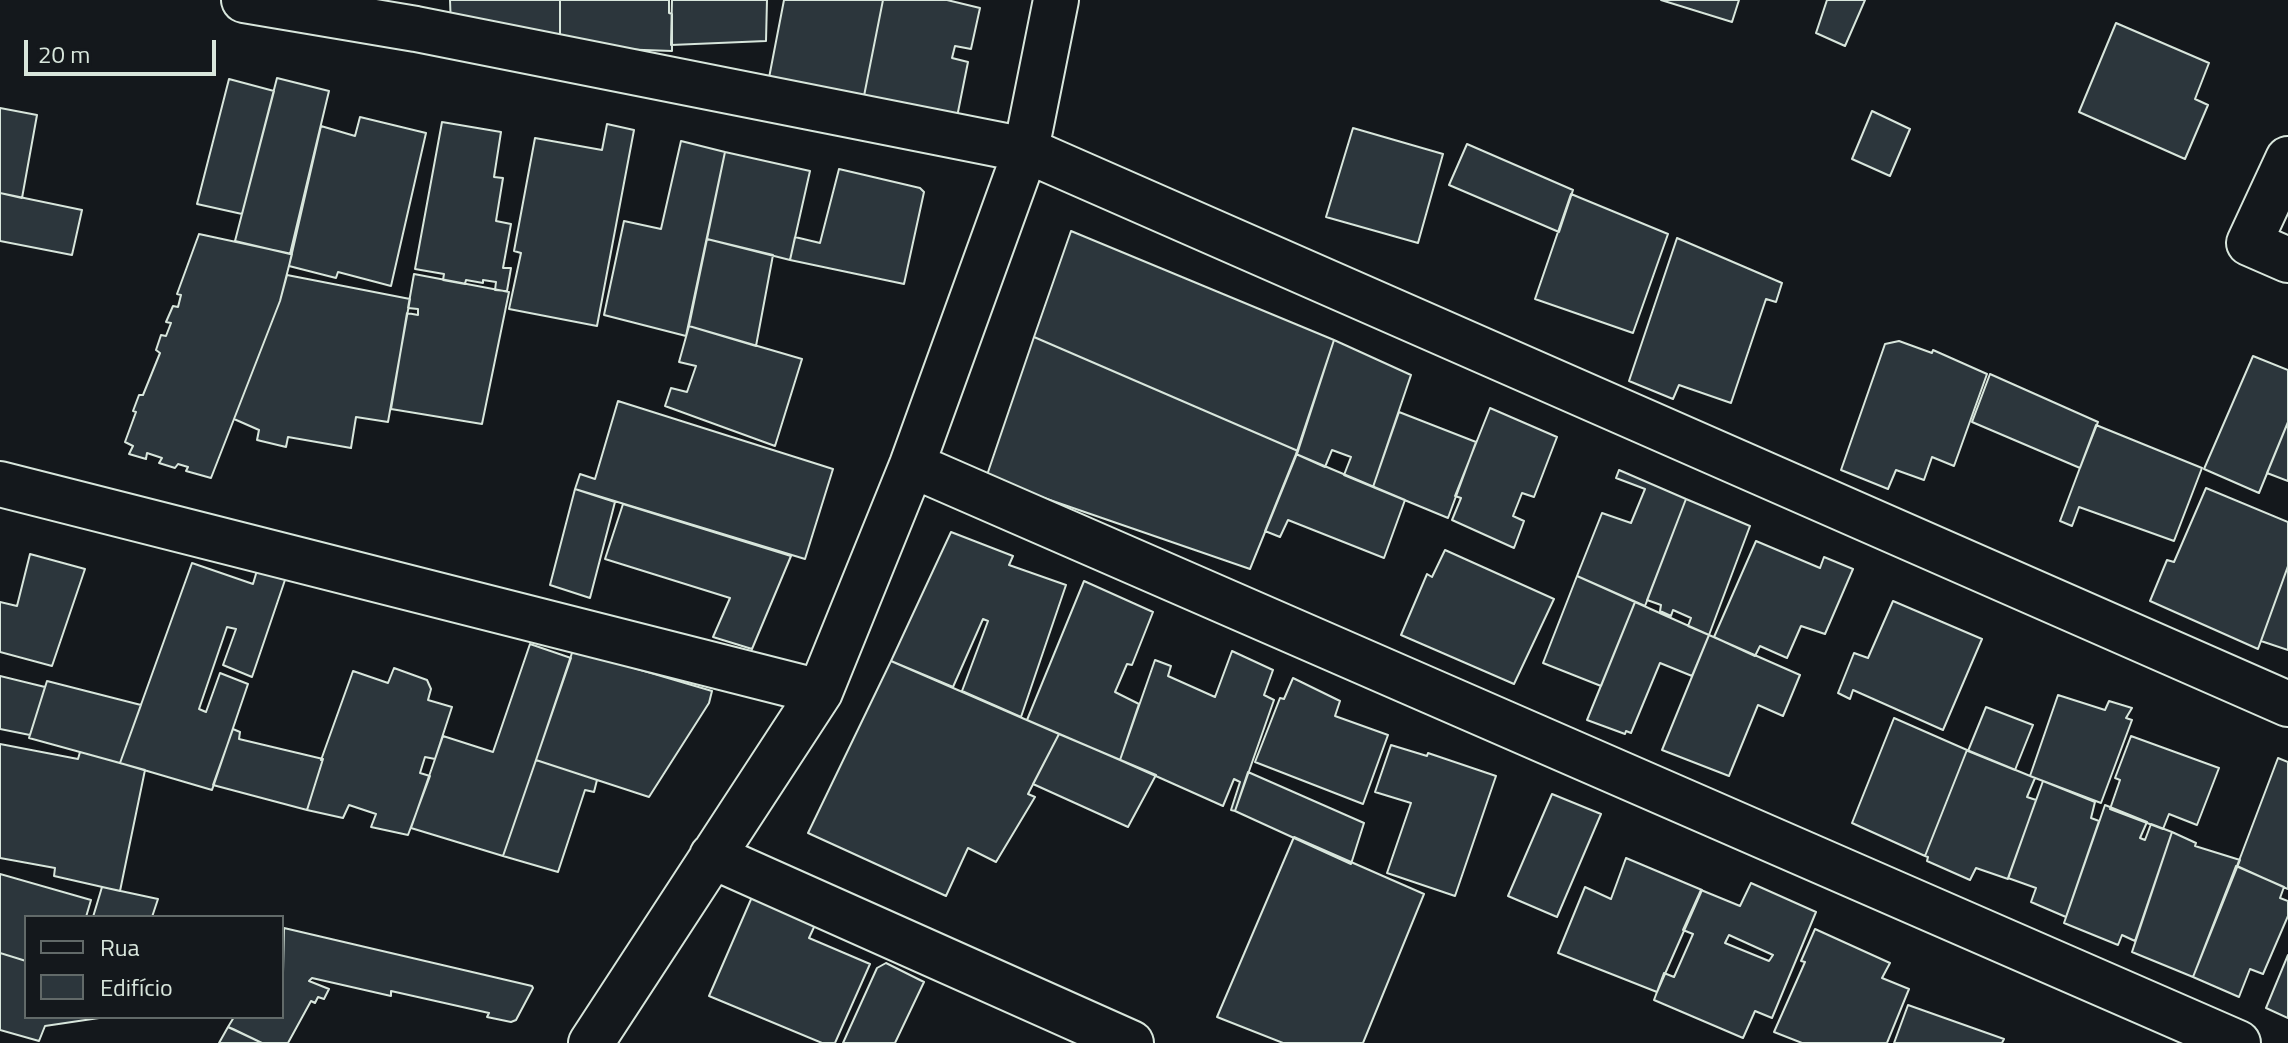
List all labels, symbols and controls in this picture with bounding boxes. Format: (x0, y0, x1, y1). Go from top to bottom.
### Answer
scale bar (28, 24, 220, 74)
text: 20 m (38, 36, 90, 72)
legend (24, 915, 284, 1019)
text: Rua (100, 929, 139, 965)
text: Edifício (100, 969, 173, 1005)

